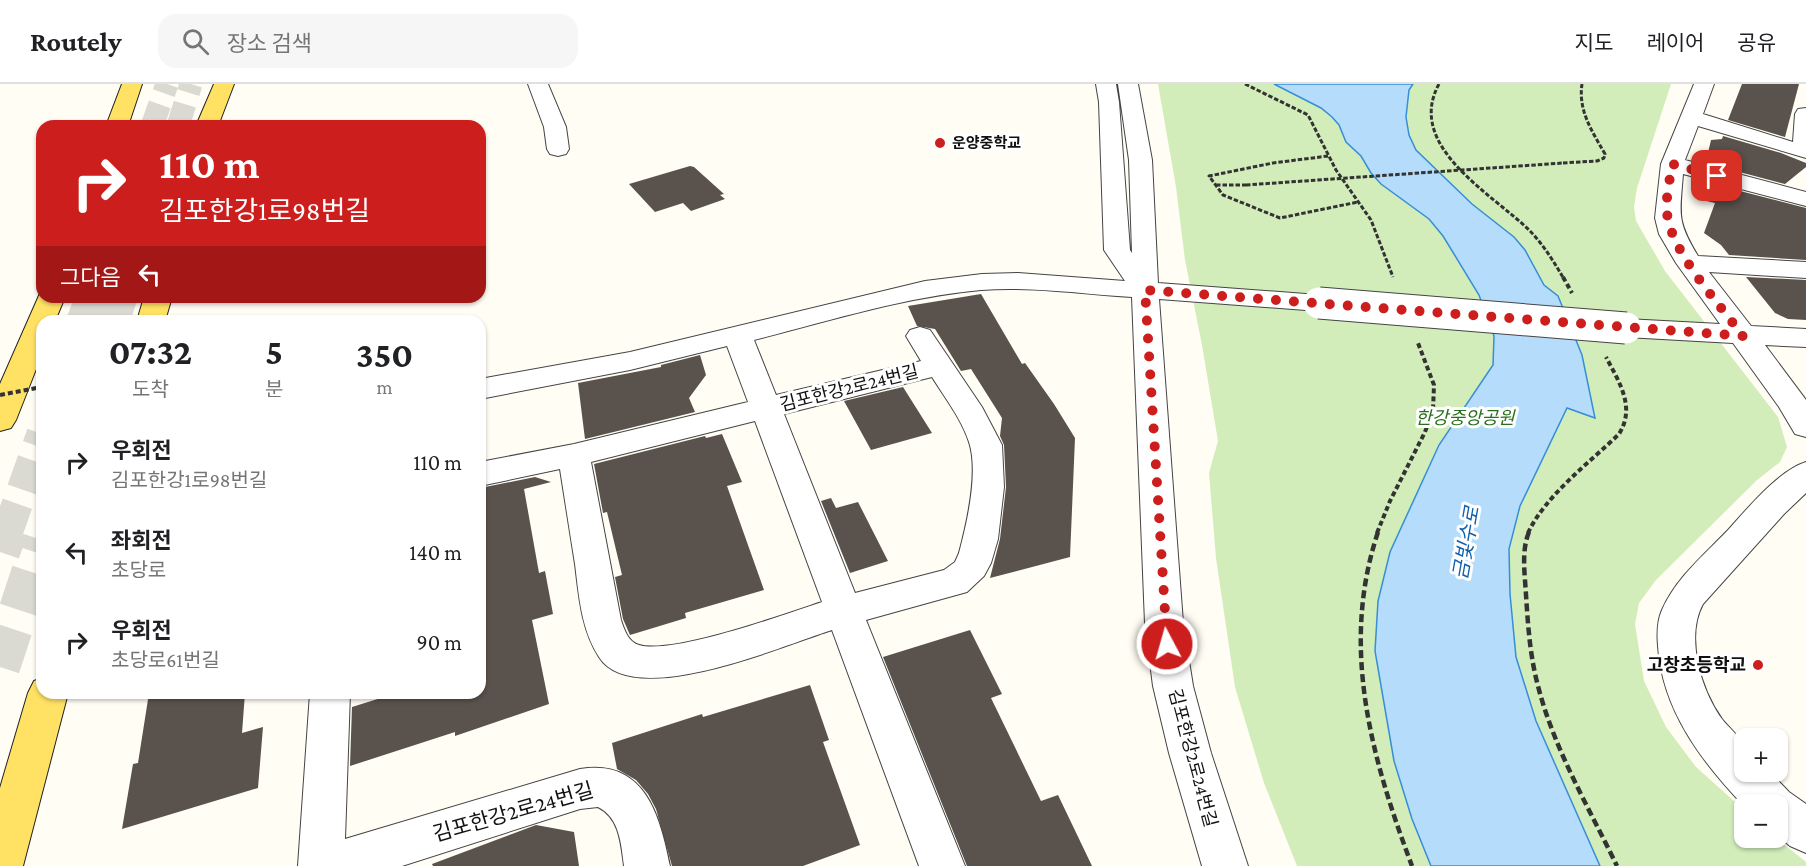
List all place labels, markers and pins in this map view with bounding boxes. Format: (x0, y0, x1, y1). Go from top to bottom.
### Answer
place label: 운양중학교 (952, 134, 1021, 151)
marker: 운양중학교 (933, 136, 947, 150)
pin (1691, 150, 1742, 201)
place label: 고창초등학교 (1647, 655, 1746, 675)
marker: 고창초등학교 (1751, 658, 1765, 672)

